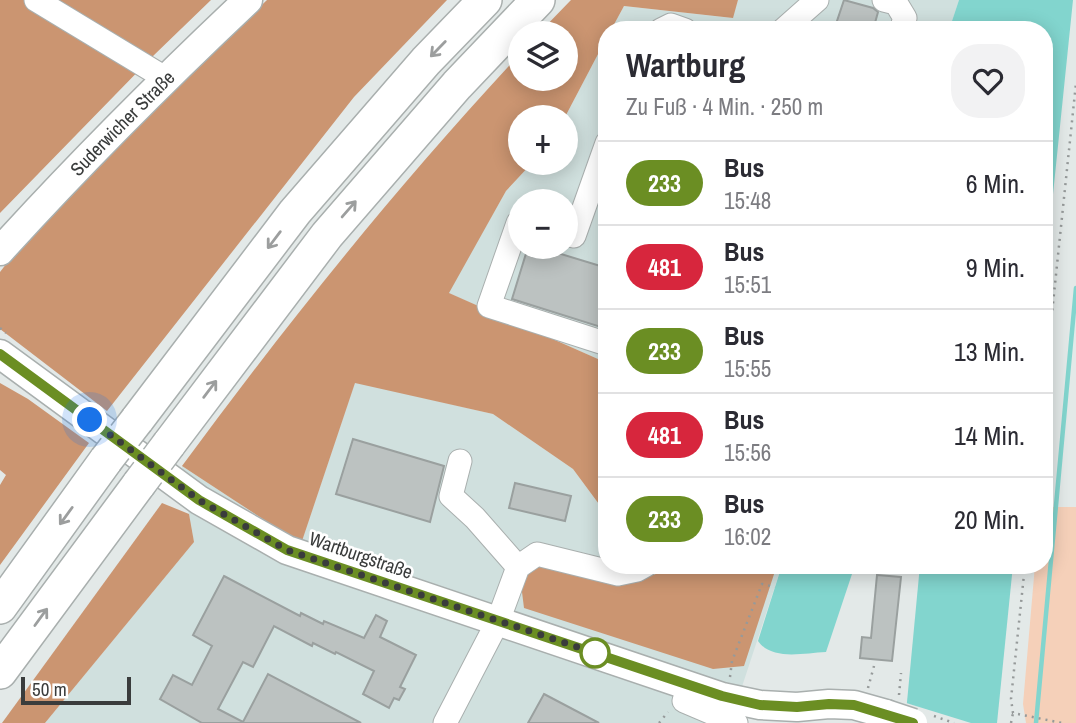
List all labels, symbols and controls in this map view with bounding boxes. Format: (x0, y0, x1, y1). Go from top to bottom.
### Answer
map controls (508, 21, 578, 259)
button: layers (508, 21, 578, 91)
one-way arrow (429, 40, 446, 57)
text: Wartburg (626, 43, 745, 87)
button: heart (951, 44, 1025, 118)
street label: Suderwicher Straße (64, 65, 180, 181)
text: Zu Fuß · 4 Min. · 250 m (626, 91, 823, 122)
button: + (508, 105, 578, 175)
text: Bus (724, 150, 764, 185)
text: 6 Min. (966, 166, 1025, 201)
text: 233 (648, 167, 681, 199)
text: 15:48 (724, 185, 771, 216)
button: − (508, 189, 578, 259)
one-way arrow (341, 200, 357, 218)
one-way arrow (266, 231, 281, 249)
text: Bus (724, 234, 764, 269)
text: 9 Min. (966, 250, 1025, 285)
text: 481 (648, 251, 681, 283)
text: 15:51 (724, 269, 771, 300)
text: Bus (724, 318, 764, 353)
text: 13 Min. (954, 334, 1025, 369)
text: 233 (648, 335, 681, 367)
text: 15:55 (724, 353, 771, 384)
one-way arrow (203, 380, 218, 399)
your location (72, 402, 107, 437)
text: Bus (724, 402, 764, 437)
text: 14 Min. (954, 418, 1025, 453)
text: 481 (648, 419, 681, 451)
text: 15:56 (724, 437, 771, 468)
text: Bus (724, 486, 764, 521)
text: 20 Min. (954, 502, 1025, 537)
text: 233 (648, 503, 681, 535)
one-way arrow (59, 506, 73, 525)
text: 16:02 (724, 521, 771, 552)
street label: Wartburgstraße (306, 525, 416, 585)
one-way arrow (33, 609, 48, 627)
unlabelled marker (580, 638, 610, 668)
scale bar (21, 674, 131, 706)
text: 50 m (32, 676, 67, 702)

